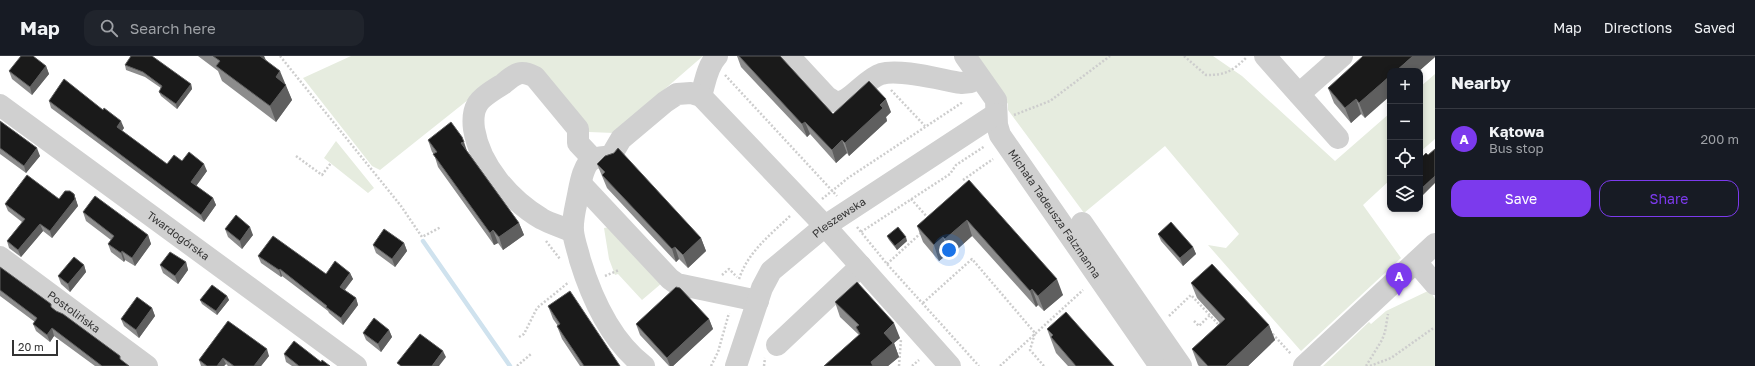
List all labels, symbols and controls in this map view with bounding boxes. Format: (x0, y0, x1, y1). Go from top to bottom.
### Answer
search box (84, 10, 364, 46)
text: Map (20, 16, 60, 39)
icon: search (98, 17, 120, 39)
text: Search here (130, 19, 216, 37)
text: Map (1553, 19, 1582, 36)
text: Directions (1604, 19, 1672, 36)
text: Saved (1694, 19, 1735, 36)
map controls (1387, 68, 1423, 212)
button: + (1387, 68, 1423, 104)
text: Nearby (1451, 72, 1511, 93)
button: − (1387, 104, 1423, 140)
text: Kątowa (1489, 122, 1544, 140)
text: A (1459, 131, 1469, 147)
text: 200 m (1701, 131, 1739, 147)
button: locate (1387, 140, 1423, 176)
text: Bus stop (1489, 140, 1544, 156)
street label: Michała Tadeusza Falzmanna (1006, 146, 1104, 280)
button: layers (1387, 176, 1423, 212)
button: Save (1451, 180, 1591, 217)
button: Share (1599, 180, 1739, 217)
street label: Pleszewska (809, 194, 868, 240)
street label: Twardogórska (145, 208, 212, 262)
your location (939, 240, 959, 260)
pin: A (1386, 263, 1412, 296)
street label: Postolińska (45, 288, 103, 335)
scale bar (12, 338, 58, 357)
text: 20 m (18, 340, 44, 353)

